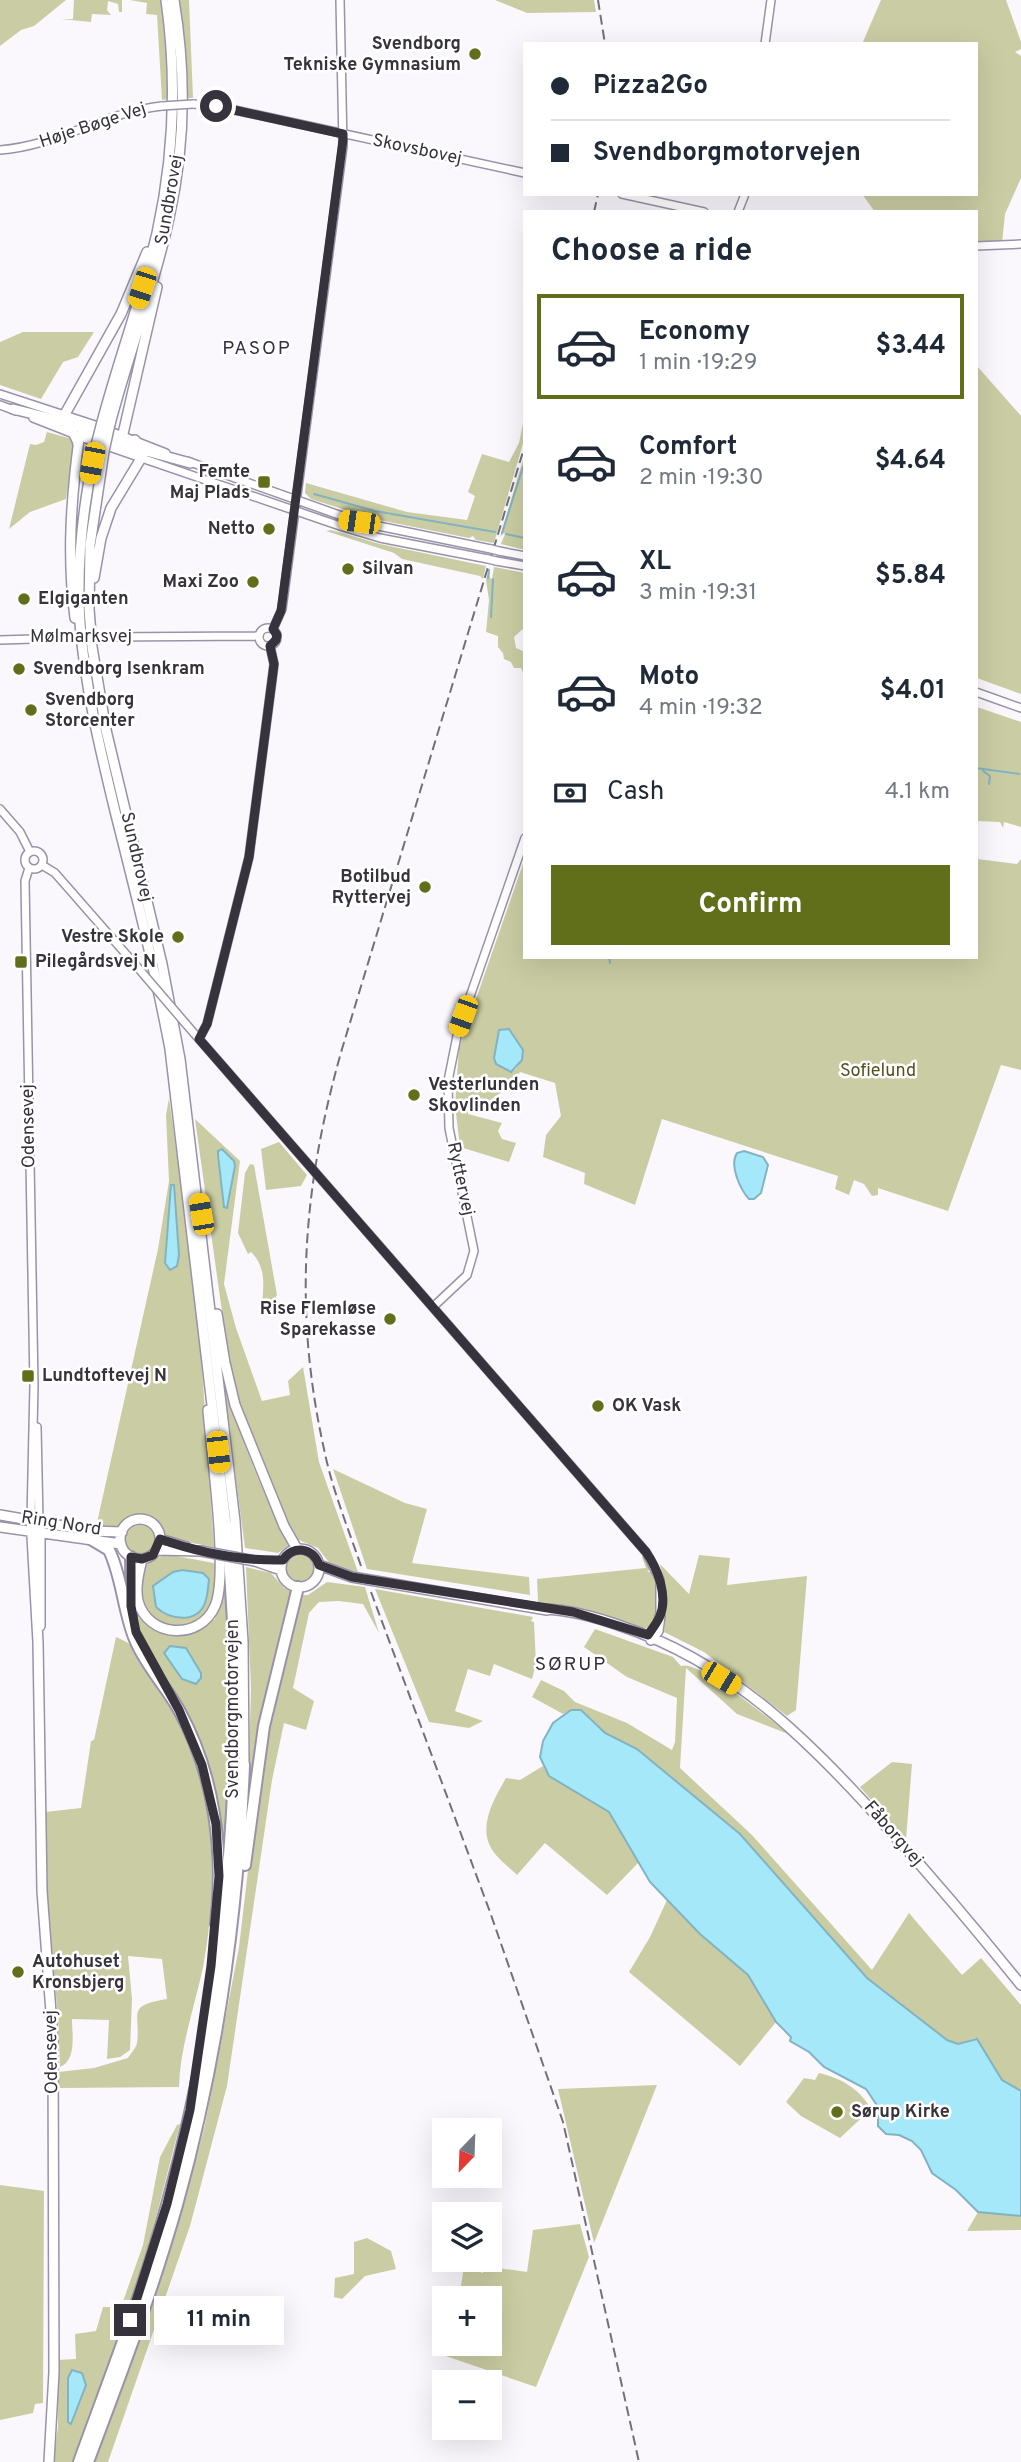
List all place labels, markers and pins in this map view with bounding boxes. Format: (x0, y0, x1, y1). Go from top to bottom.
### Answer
place label: Svendborg Tekniske Gymnasium (284, 33, 461, 77)
marker: Svendborg Tekniske Gymnasium (467, 46, 483, 62)
place label: Femte Maj Plads (170, 461, 250, 505)
marker: Femte Maj Plads (256, 474, 272, 490)
place label: Netto (208, 518, 255, 541)
marker: Netto (261, 521, 277, 537)
place label: Silvan (362, 558, 414, 581)
marker: Silvan (340, 561, 356, 577)
place label: Maxi Zoo (163, 571, 239, 594)
marker: Maxi Zoo (245, 574, 261, 590)
place label: Elgiganten (38, 588, 129, 611)
marker: Elgiganten (16, 591, 32, 607)
place label: Svendborg Isenkram (33, 658, 205, 681)
marker: Svendborg Isenkram (11, 661, 27, 677)
place label: Svendborg Storcenter (45, 689, 135, 733)
marker: Svendborg Storcenter (23, 702, 39, 718)
place label: Botilbud Ryttervej (332, 866, 411, 910)
marker: Botilbud Ryttervej (417, 879, 433, 895)
place label: Vestre Skole (61, 926, 164, 949)
marker: Vestre Skole (170, 929, 186, 945)
place label: Pilegårdsvej N (35, 951, 156, 974)
marker: Pilegårdsvej N (13, 954, 29, 970)
place label: Vesterlunden Skovlinden (428, 1074, 539, 1118)
marker: Vesterlunden Skovlinden (406, 1087, 422, 1103)
place label: Rise Flemløse Sparekasse (260, 1298, 376, 1342)
marker: Rise Flemløse Sparekasse (382, 1311, 398, 1327)
place label: Lundtoftevej N (42, 1365, 167, 1388)
marker: Lundtoftevej N (20, 1368, 36, 1384)
place label: OK Vask (612, 1395, 681, 1418)
marker: OK Vask (590, 1398, 606, 1414)
place label: Autohuset Kronsbjerg (32, 1951, 124, 1995)
marker: Autohuset Kronsbjerg (10, 1964, 26, 1980)
place label: Sørup Kirke (851, 2101, 950, 2124)
marker: Sørup Kirke (829, 2104, 845, 2120)

